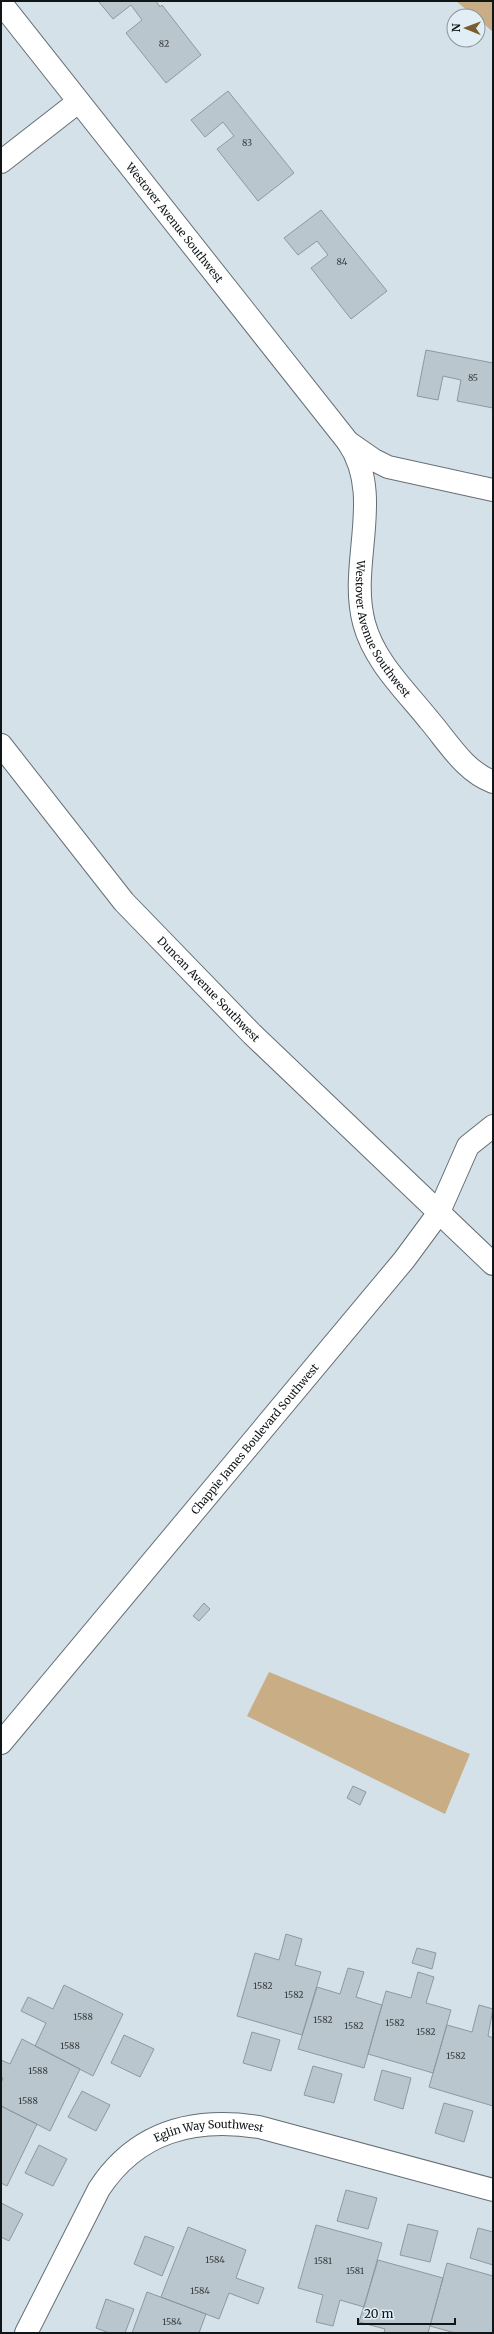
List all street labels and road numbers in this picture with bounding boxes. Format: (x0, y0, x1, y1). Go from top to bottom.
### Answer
street label: Westover Avenue Southwest (122, 159, 227, 286)
street label: Westover Avenue Southwest (353, 559, 414, 701)
street label: Duncan Avenue Southwest (154, 934, 263, 1045)
street label: Chappie James Boulevard Southwest (188, 1360, 322, 1517)
street label: Eglin Way Southwest (151, 2117, 266, 2145)

